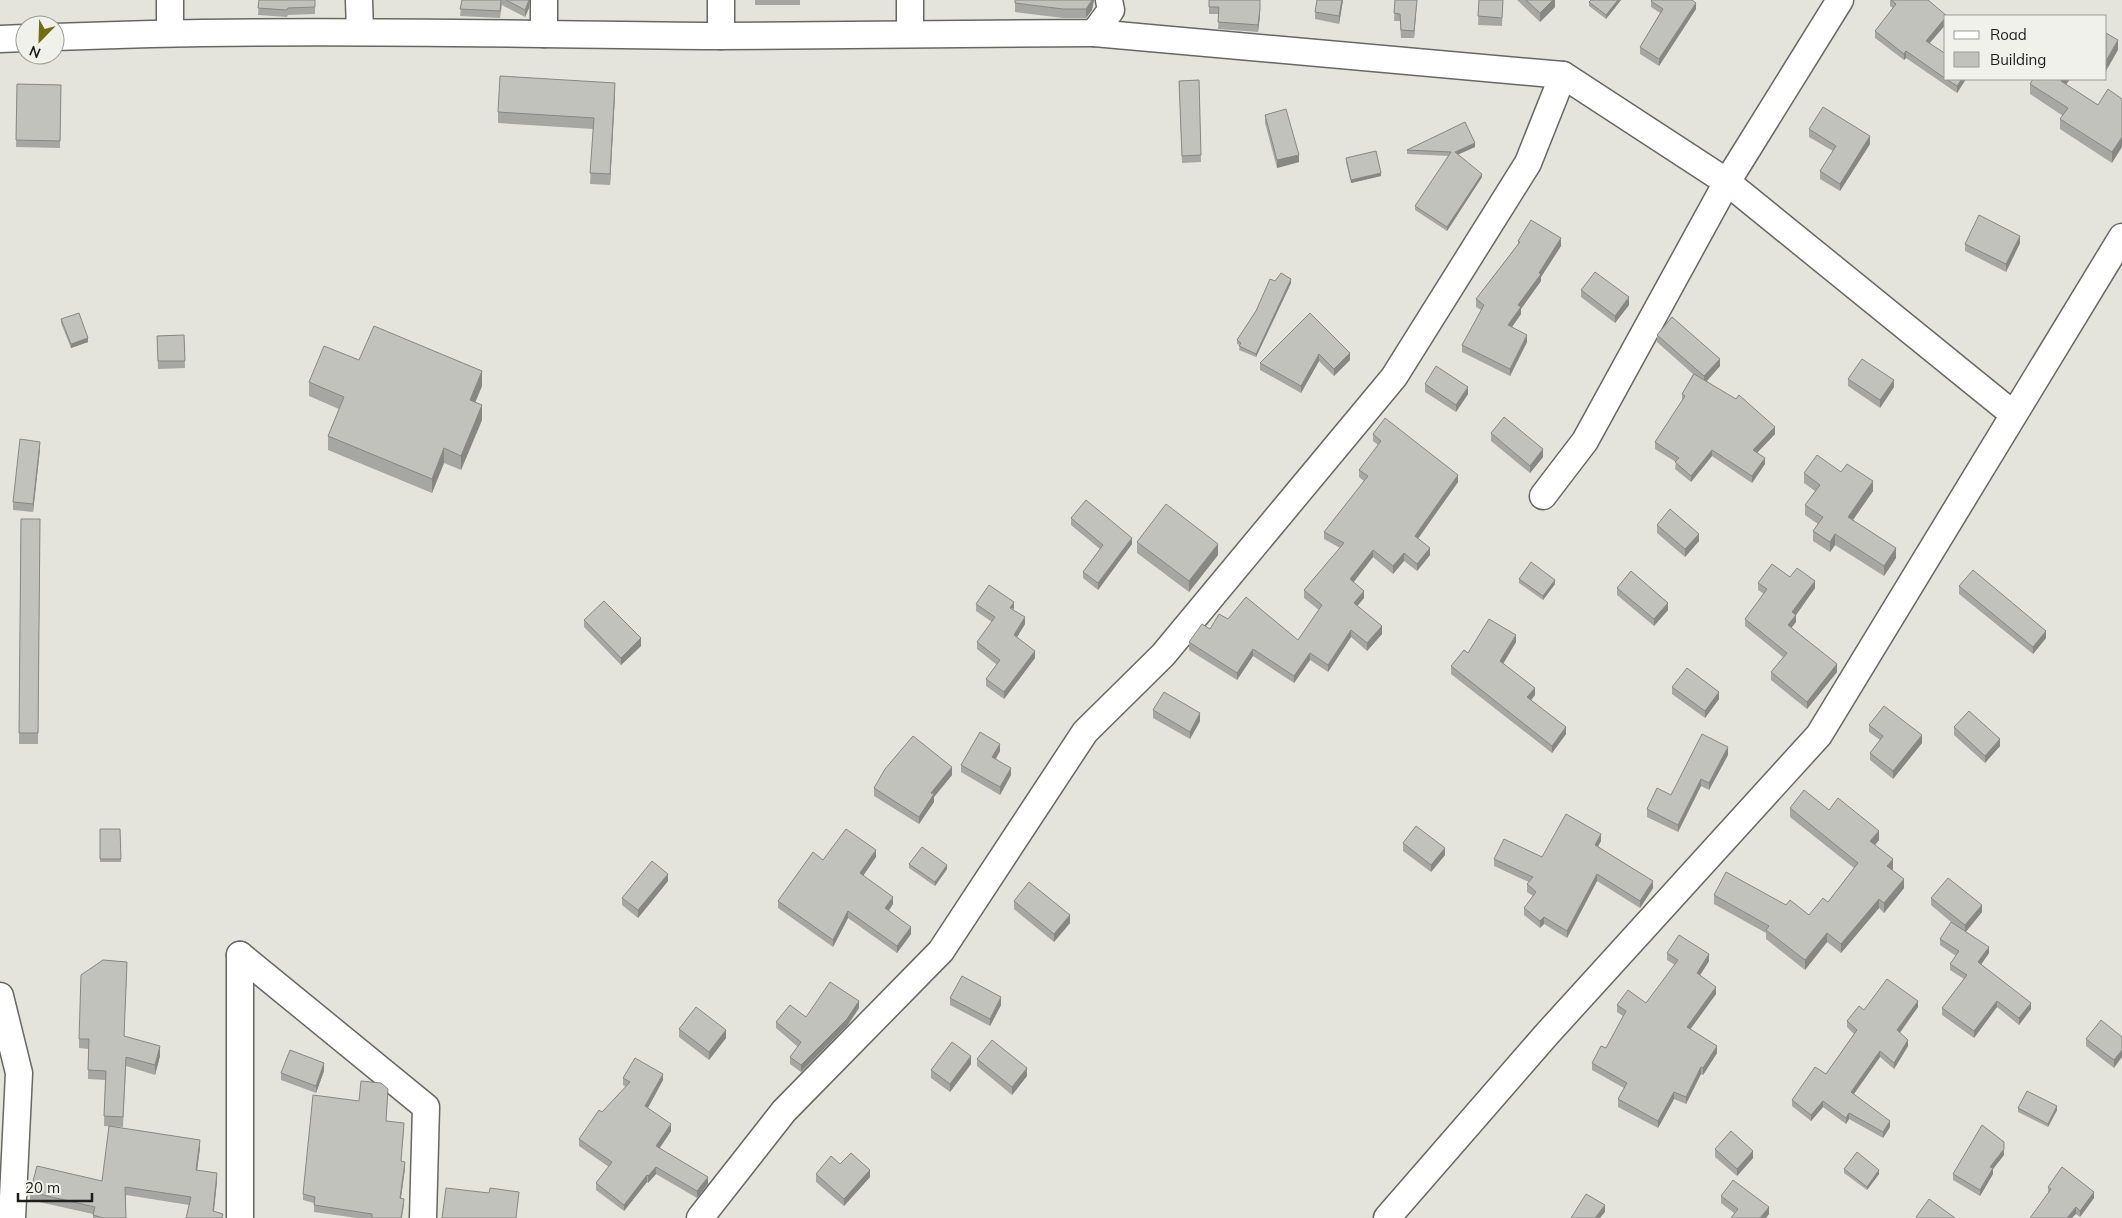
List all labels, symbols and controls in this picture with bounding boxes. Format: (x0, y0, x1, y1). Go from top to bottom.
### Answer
north arrow (15, 15, 65, 65)
legend (1944, 15, 2107, 80)
text: Road (1990, 25, 2027, 44)
text: N (27, 42, 43, 62)
text: Building (1990, 50, 2046, 69)
scale bar (18, 1170, 91, 1202)
text: 20 m (25, 1178, 60, 1197)

